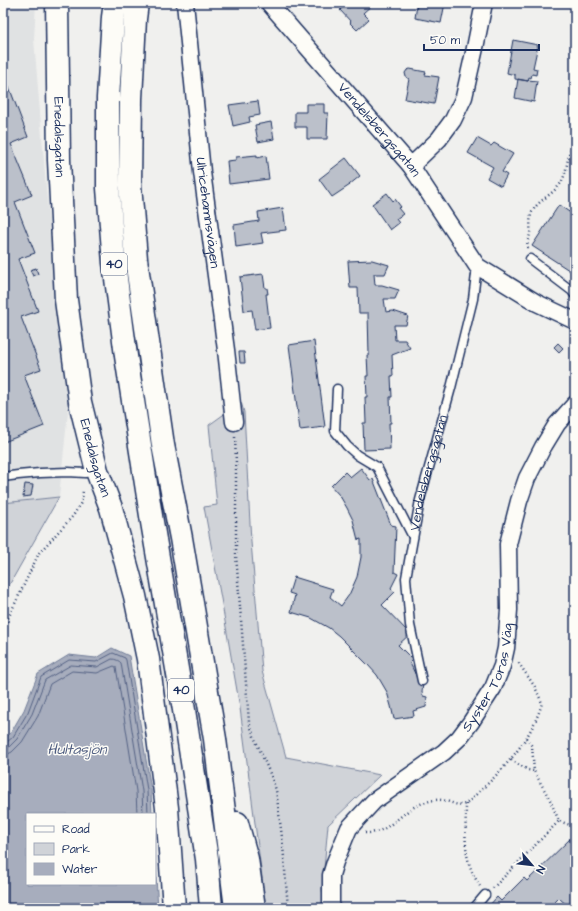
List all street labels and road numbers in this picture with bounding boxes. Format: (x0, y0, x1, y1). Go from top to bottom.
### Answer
street label: Vendelsbergsgatan (333, 78, 426, 181)
street label: Enedalsgatan (48, 97, 70, 178)
street label: Ulricehamnsvägen (191, 156, 225, 269)
road number: 40 (101, 253, 127, 275)
street label: Vendelsbergsgatan (405, 413, 453, 532)
street label: Enedalsgatan (74, 417, 116, 500)
street label: Syster Toras Väg (457, 622, 518, 736)
road number: 40 (168, 679, 194, 701)

